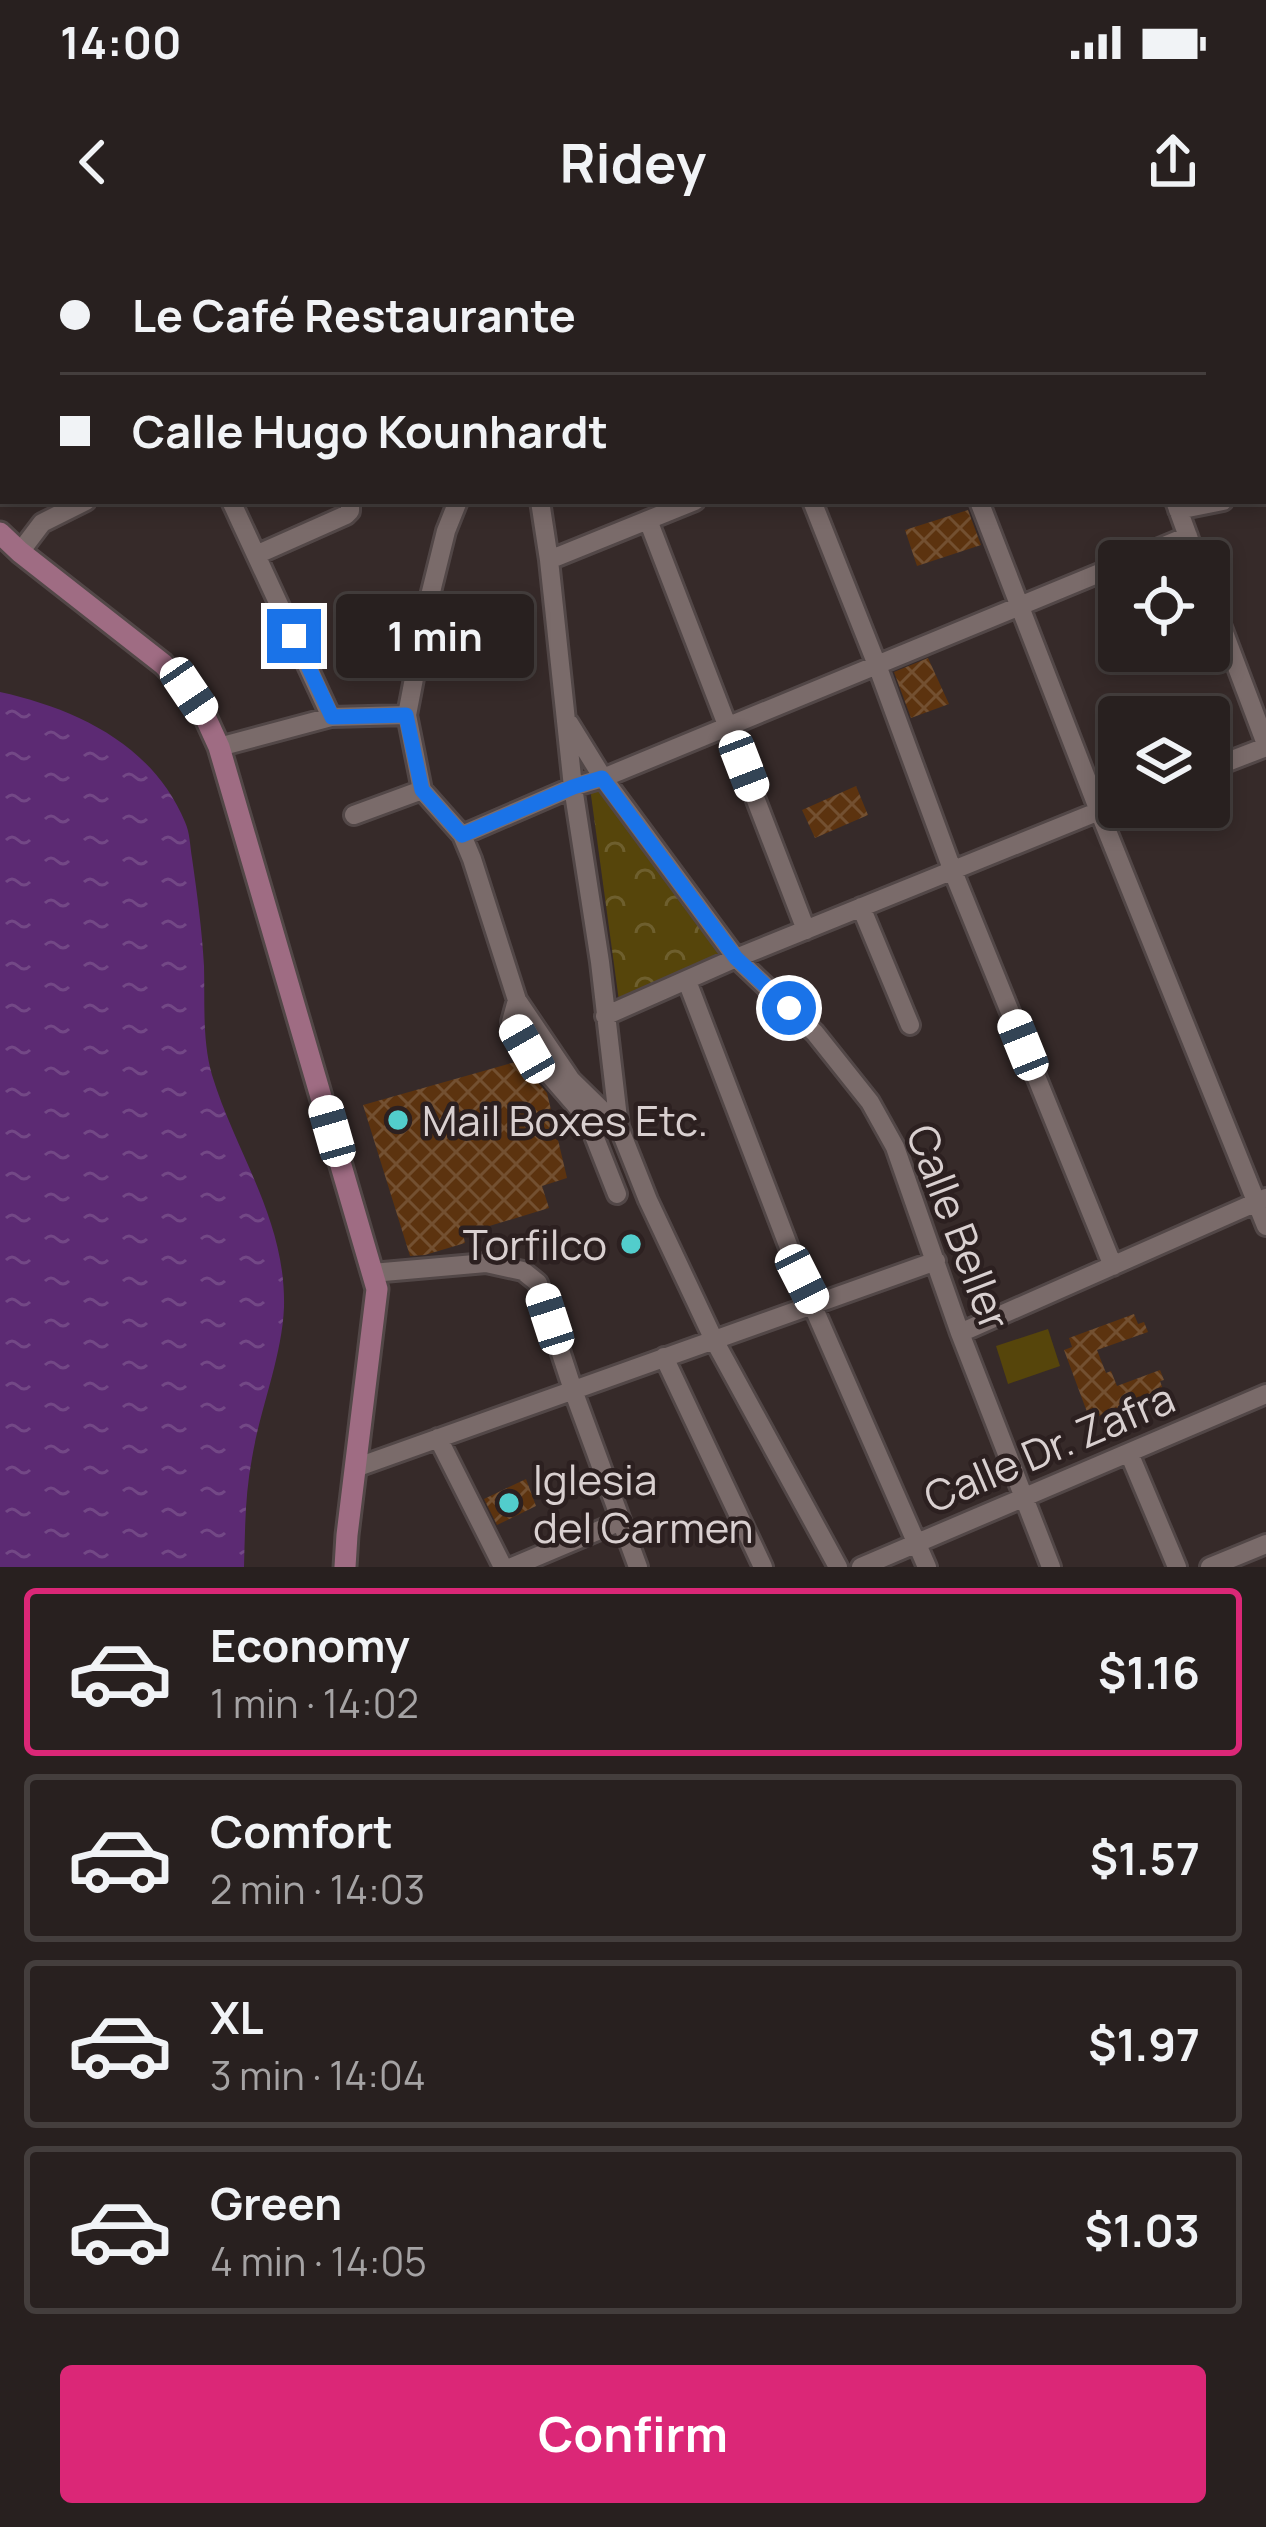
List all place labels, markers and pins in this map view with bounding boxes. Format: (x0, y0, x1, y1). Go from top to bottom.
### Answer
place label: Mail Boxes Etc. (422, 1091, 708, 1149)
marker: Mail Boxes Etc. (385, 1107, 411, 1133)
place label: Torfilco (463, 1215, 607, 1273)
marker: Torfilco (618, 1231, 644, 1257)
place label: Iglesia del Carmen (533, 1450, 754, 1556)
marker: Iglesia del Carmen (496, 1490, 522, 1516)

